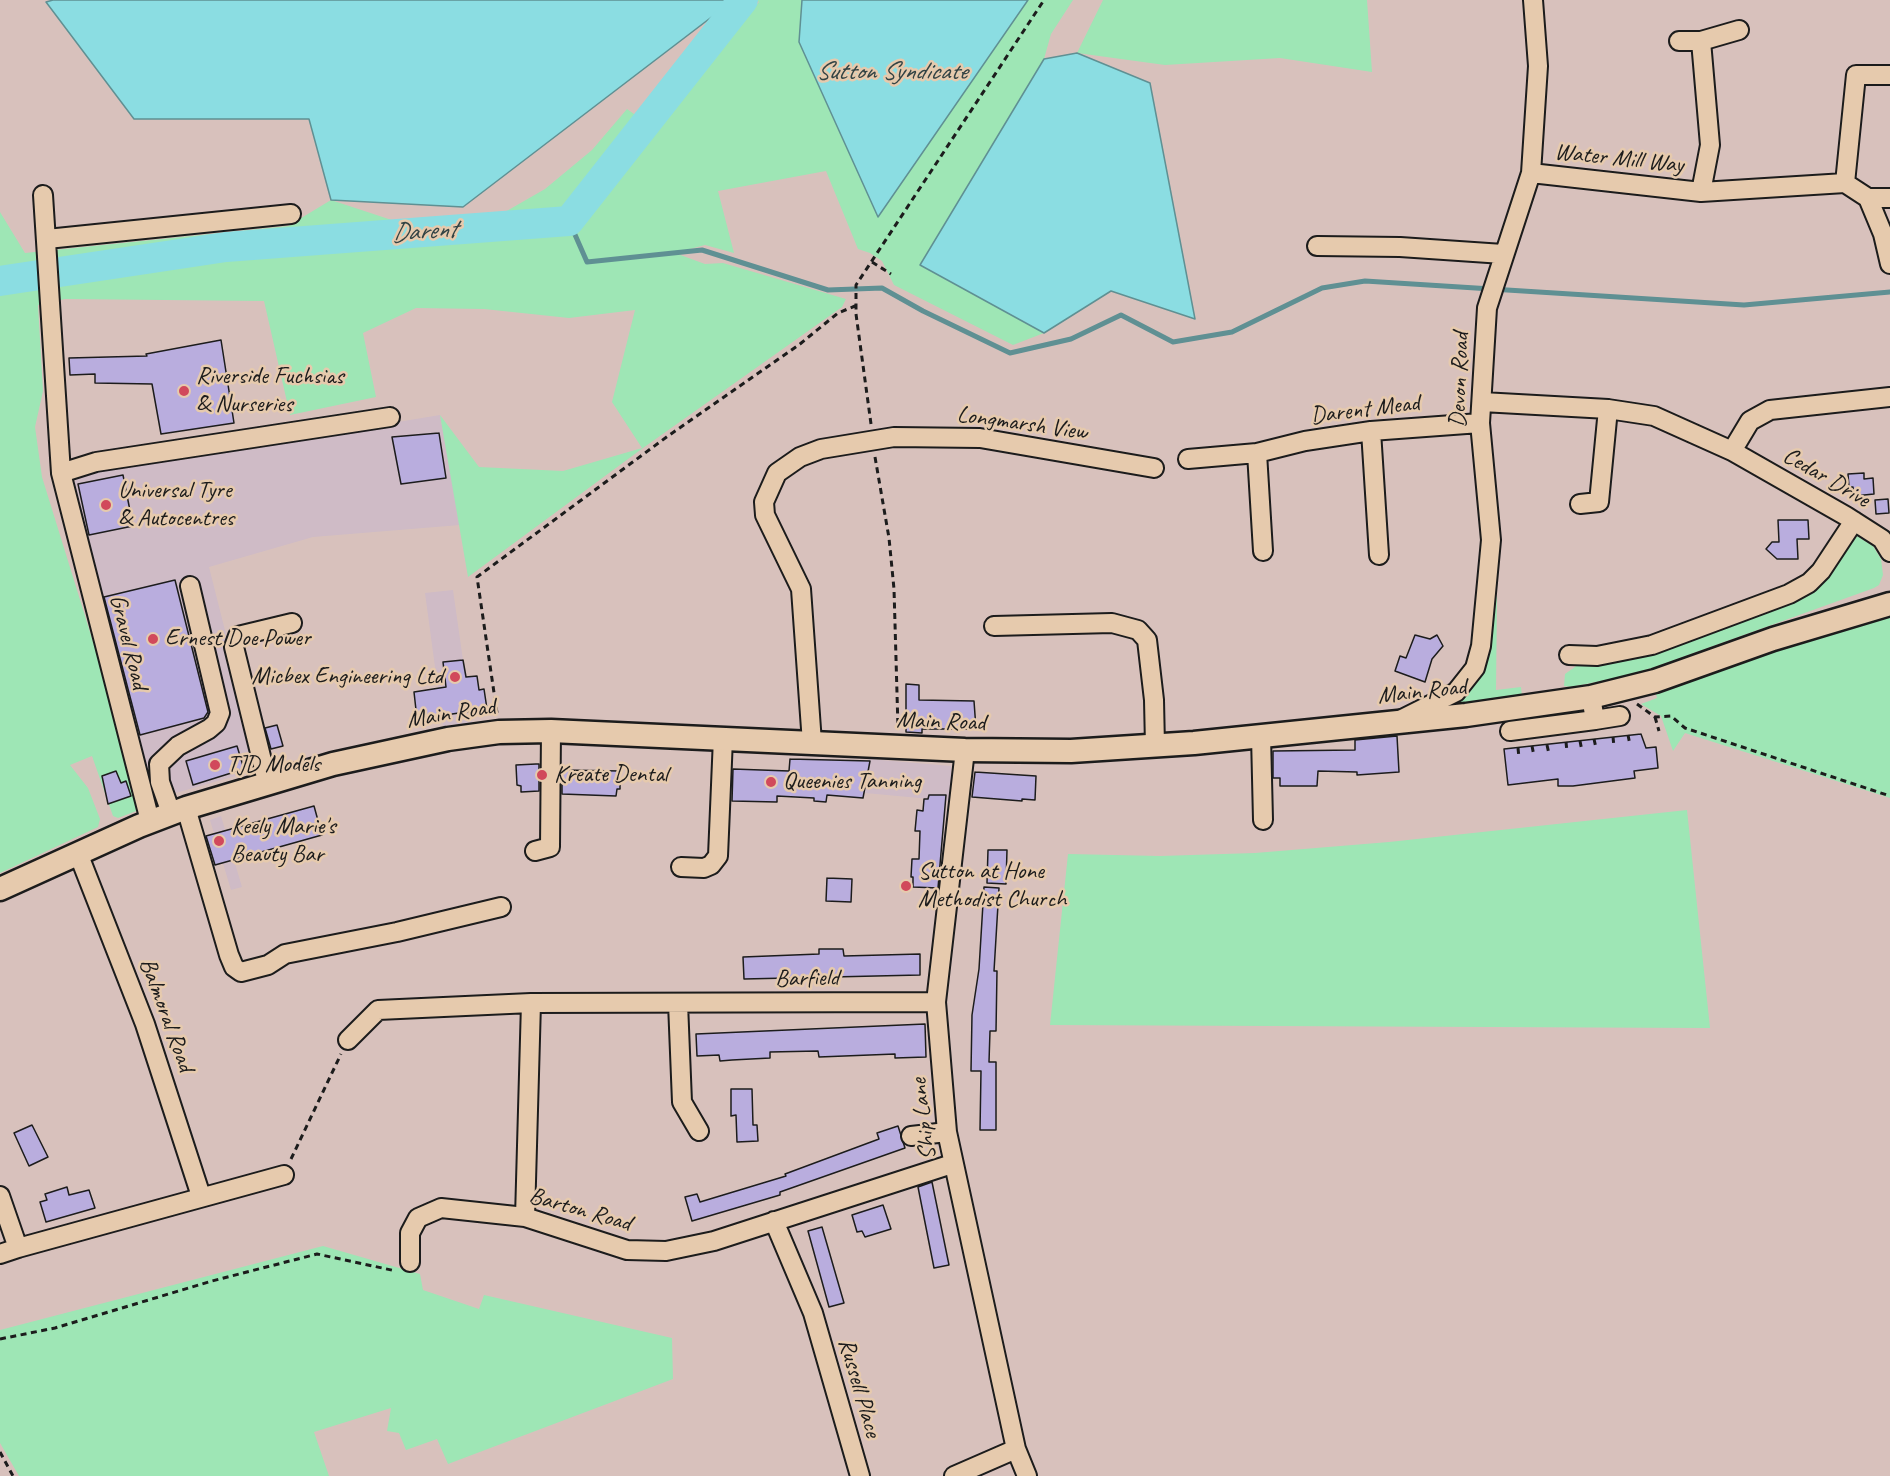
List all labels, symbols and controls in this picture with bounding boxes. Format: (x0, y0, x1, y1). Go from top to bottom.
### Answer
water label: Sutton Syndicate (816, 56, 966, 88)
street label: Water Mill Way (1553, 138, 1685, 180)
water label: Darent (391, 214, 457, 250)
street label: Devon Road (1444, 332, 1476, 428)
place label: Riverside Fuchsias & Nurseries (196, 363, 343, 419)
marker: Riverside Fuchsias & Nurseries (177, 384, 191, 398)
street label: Darent Mead (1309, 389, 1421, 431)
street label: Longmarsh View (955, 401, 1089, 447)
street label: Cedar Drive (1777, 442, 1875, 514)
place label: Universal Tyre & Autocentres (118, 477, 234, 533)
marker: Universal Tyre & Autocentres (99, 498, 113, 512)
street label: Gravel Road (102, 592, 154, 692)
place label: Ernest Doe Power (165, 625, 311, 653)
marker: Ernest Doe Power (146, 632, 160, 646)
place label: Micbex Engineering Ltd (252, 663, 443, 691)
marker: Micbex Engineering Ltd (448, 670, 462, 684)
street label: Main Road (1376, 673, 1468, 711)
street label: Main Road (405, 693, 497, 735)
street label: Main Road (896, 706, 986, 738)
place label: TJD Models (227, 751, 320, 779)
marker: TJD Models (208, 758, 222, 772)
place label: Kreate Dental (554, 761, 668, 789)
marker: Kreate Dental (535, 768, 549, 782)
place label: Queenies Tanning (783, 768, 921, 796)
marker: Queenies Tanning (764, 775, 778, 789)
place label: Keely Marie's Beauty Bar (231, 813, 335, 869)
marker: Keely Marie's Beauty Bar (212, 834, 226, 848)
place label: Sutton at Hone Methodist Church (918, 858, 1066, 914)
marker: Sutton at Hone Methodist Church (899, 879, 913, 893)
street label: Balmoral Road (132, 954, 200, 1076)
street label: Barfield (775, 964, 839, 994)
street label: Ship Lane (905, 1077, 943, 1161)
street label: Barton Road (526, 1182, 634, 1238)
street label: Russell Place (831, 1335, 887, 1441)

